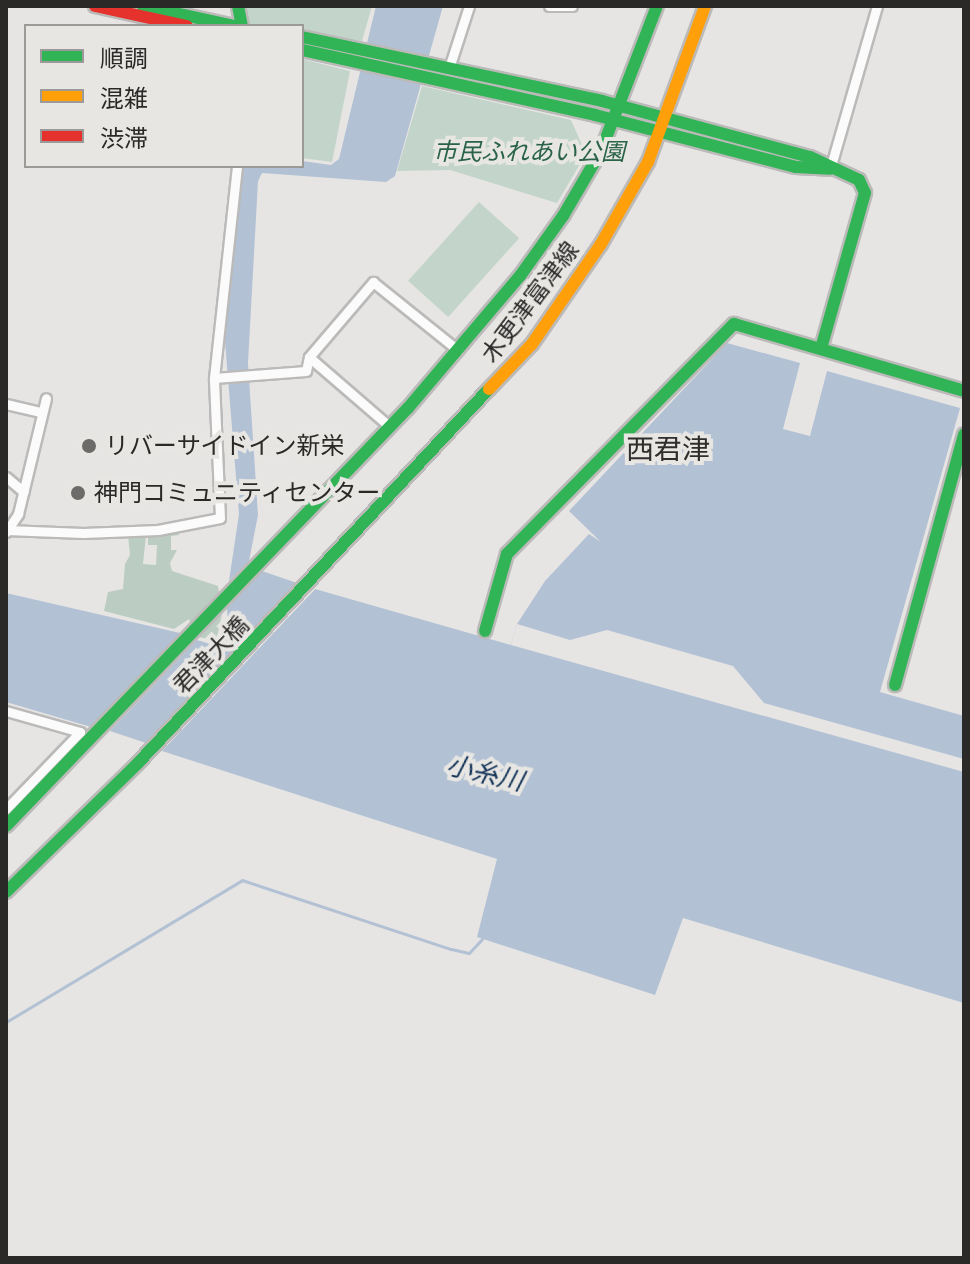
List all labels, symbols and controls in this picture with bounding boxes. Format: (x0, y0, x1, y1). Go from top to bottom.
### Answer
legend (24, 24, 304, 168)
text: 順調 (100, 42, 148, 74)
text: 混雑 (100, 82, 148, 114)
text: 渋滞 (100, 122, 148, 154)
park label: 市民ふれあい公園 (433, 138, 625, 166)
street label: 木更津富津線 (475, 236, 585, 368)
place label: リバーサイドイン新栄 (105, 432, 345, 460)
district label: 西君津 (626, 432, 710, 466)
marker: リバーサイドイン新栄 (80, 437, 98, 455)
place label: 神門コミュニティセンター (94, 479, 382, 507)
marker: 神門コミュニティセンター (69, 484, 87, 502)
street label: 君津大橋 (167, 610, 255, 700)
water label: 小糸川 (443, 749, 527, 797)

